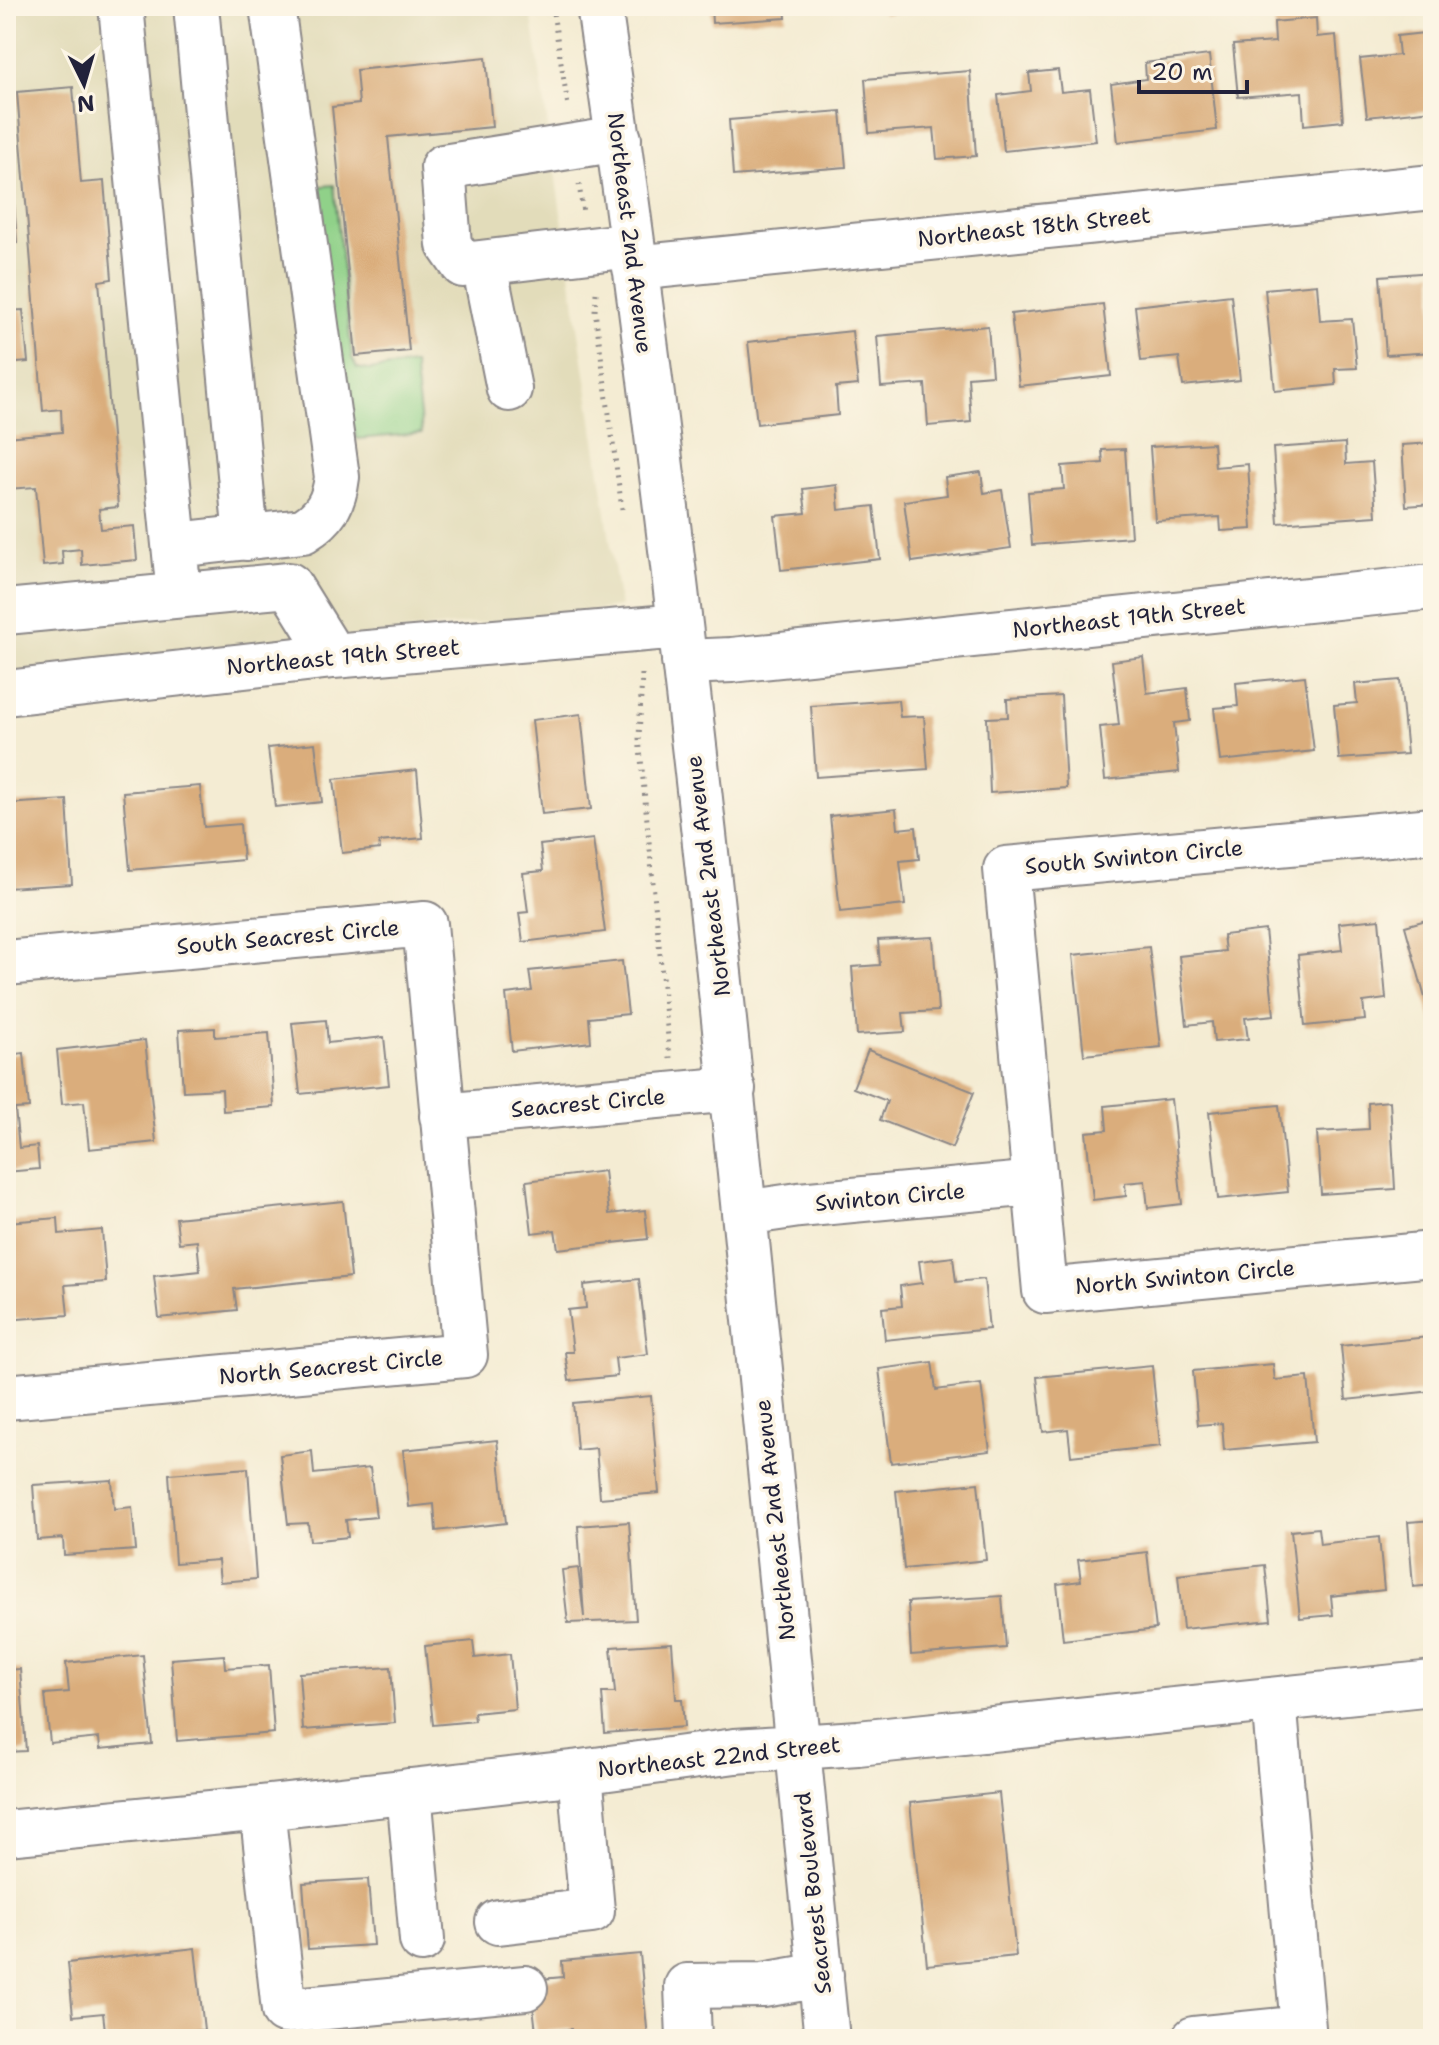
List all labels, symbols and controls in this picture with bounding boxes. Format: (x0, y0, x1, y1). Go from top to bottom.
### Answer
north arrow (44, 44, 124, 124)
scale bar (1139, 44, 1247, 94)
text: 20 m (1151, 56, 1213, 88)
text: N (76, 88, 96, 119)
street label: Northeast 2nd Avenue (601, 111, 659, 355)
street label: Northeast 18th Street (916, 200, 1152, 254)
street label: Northeast 19th Street (1011, 591, 1247, 645)
street label: Northeast 19th Street (225, 632, 461, 682)
street label: Northeast 2nd Avenue (679, 754, 737, 998)
street label: South Swinton Circle (1024, 833, 1244, 881)
street label: South Seacrest Circle (175, 913, 401, 961)
street label: Seacrest Circle (509, 1082, 667, 1124)
street label: Swinton Circle (814, 1176, 966, 1218)
street label: North Swinton Circle (1074, 1253, 1296, 1301)
street label: North Seacrest Circle (218, 1343, 444, 1391)
street label: Northeast 2nd Avenue (748, 1398, 802, 1642)
street label: Northeast 22nd Street (596, 1730, 842, 1784)
street label: Seacrest Boulevard (788, 1791, 838, 1995)

